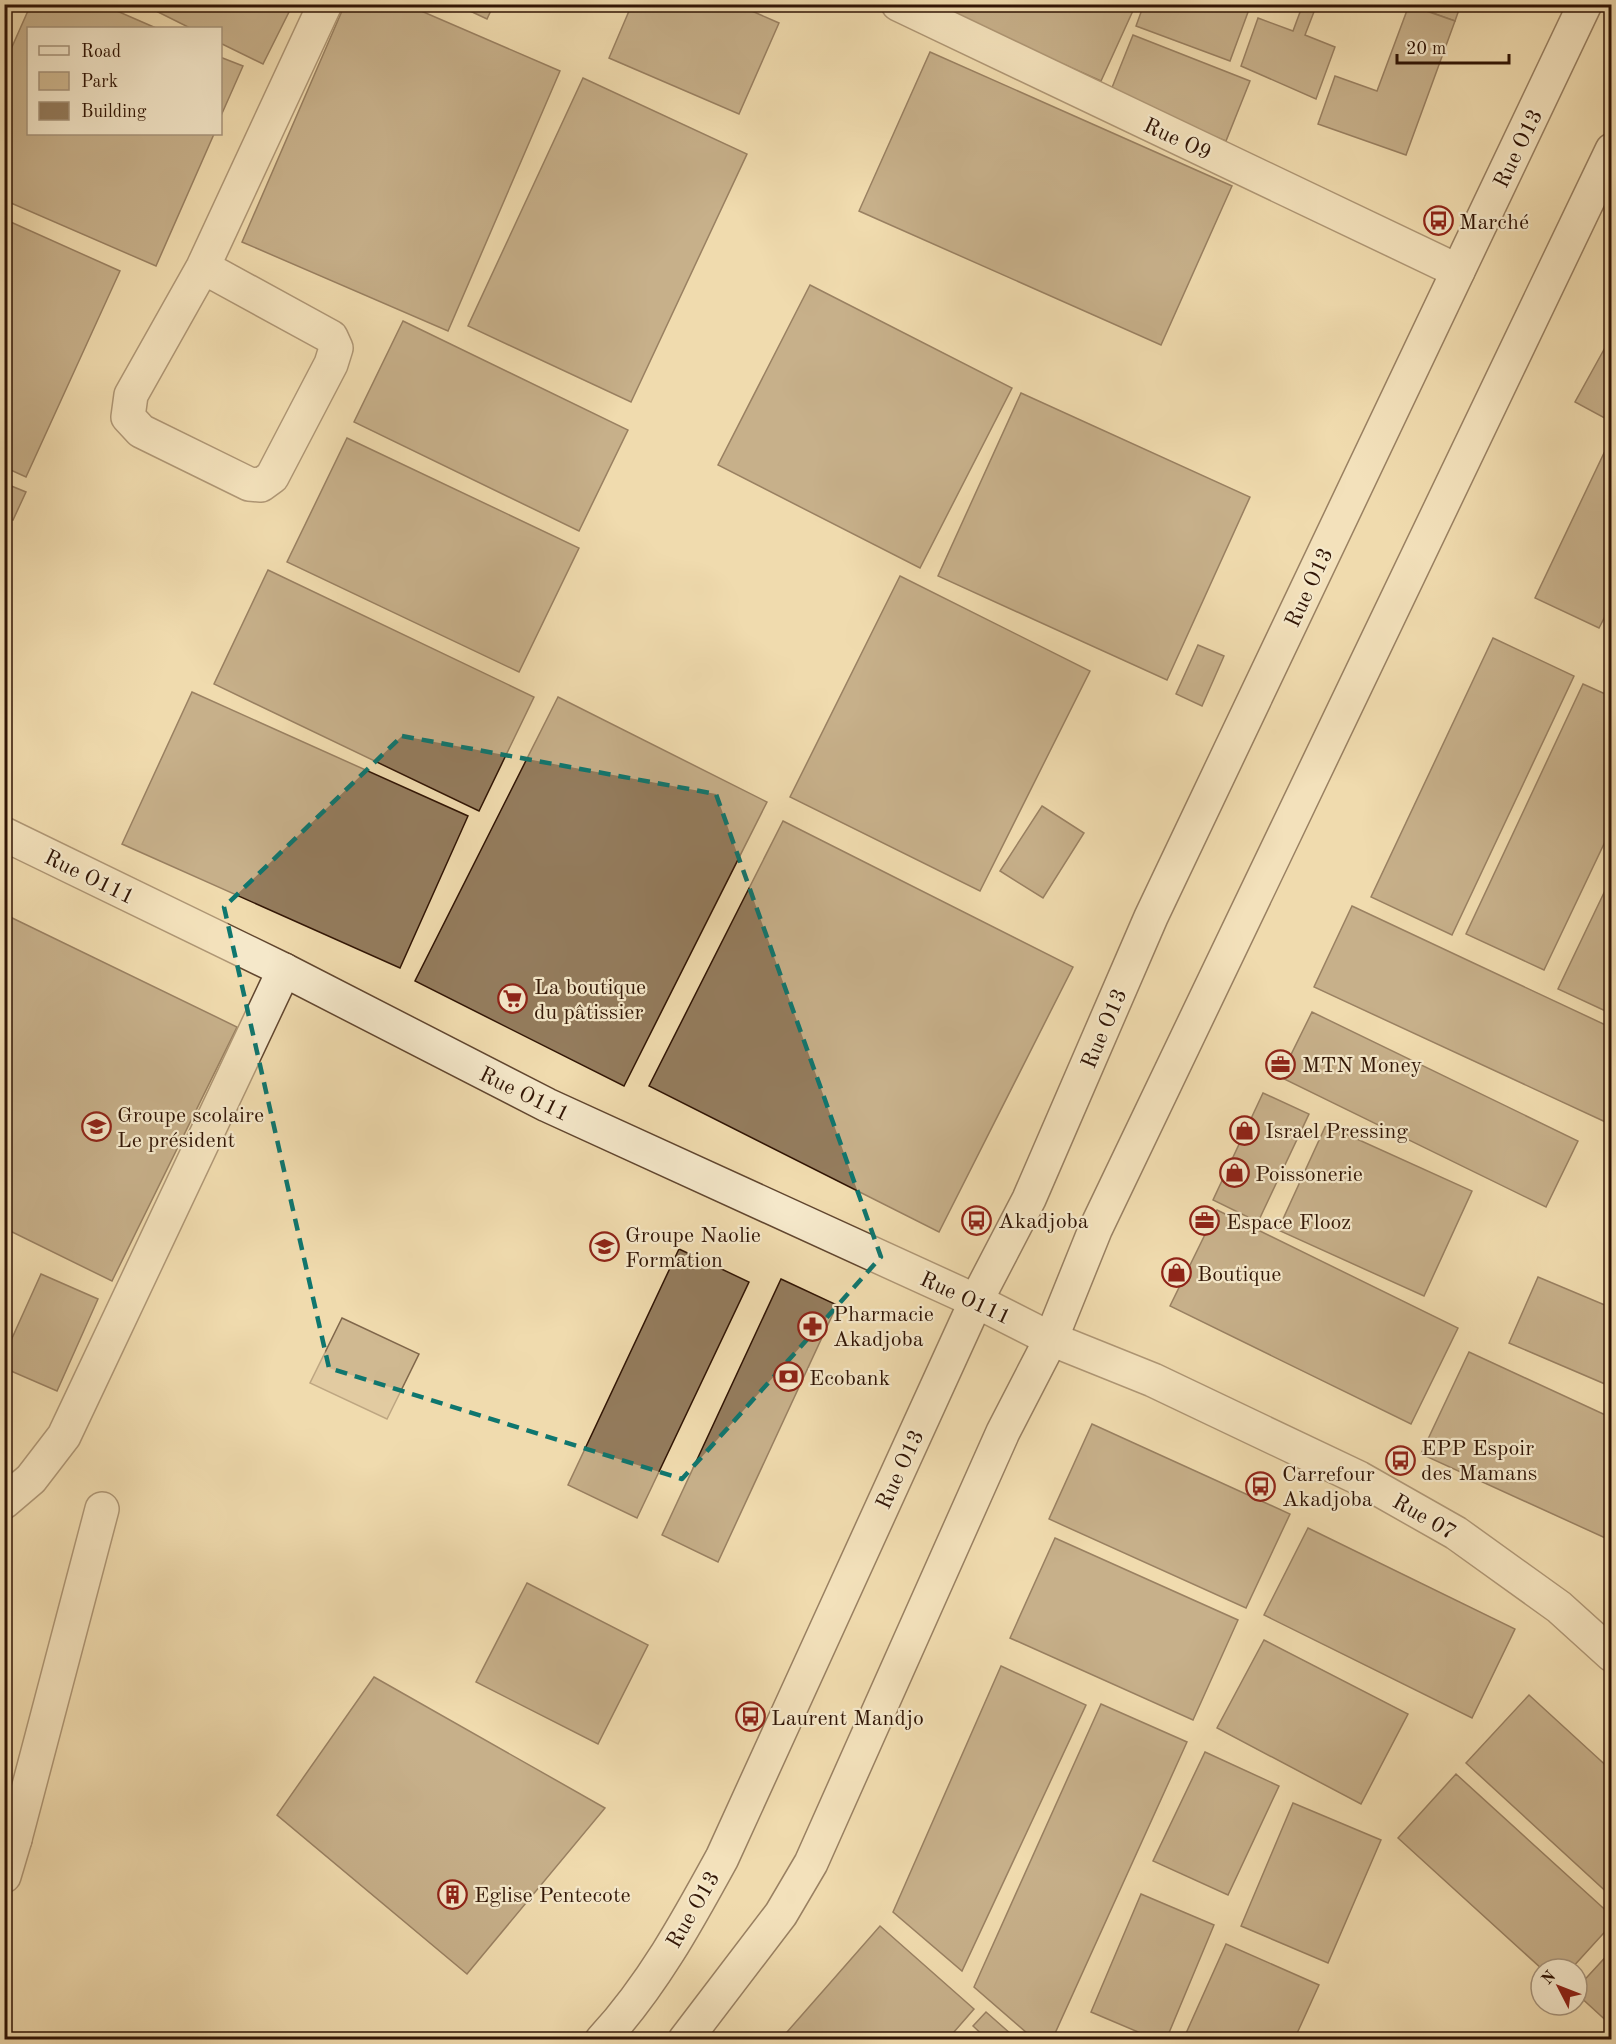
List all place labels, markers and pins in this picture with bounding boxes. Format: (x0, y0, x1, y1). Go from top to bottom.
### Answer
bus stop icon: Marché (1422, 205, 1454, 237)
place label: Marché (1459, 212, 1529, 234)
place label: La boutique du pâtissier (534, 977, 646, 1024)
supermarket icon: La boutique du pâtissier (497, 983, 529, 1015)
office icon: MTN Money (1265, 1048, 1297, 1080)
place label: MTN Money (1302, 1055, 1423, 1077)
place label: Groupe scolaire Le président (117, 1105, 264, 1152)
school or university icon: Groupe scolaire Le président (80, 1111, 112, 1143)
shop icon: Israel Pressing (1228, 1114, 1260, 1146)
place label: Israel Pressing (1265, 1121, 1408, 1143)
shop icon: Poissonerie (1218, 1157, 1250, 1189)
place label: Poissonerie (1255, 1164, 1363, 1186)
bus stop icon: Akadjoba (961, 1204, 993, 1236)
office icon: Espace Flooz (1189, 1205, 1221, 1237)
place label: Akadjoba (998, 1211, 1089, 1233)
place label: Espace Flooz (1226, 1212, 1351, 1234)
place label: Groupe Naolie Formation (625, 1225, 761, 1272)
school or university icon: Groupe Naolie Formation (588, 1231, 620, 1263)
shop icon: Boutique (1160, 1257, 1192, 1289)
place label: Boutique (1197, 1264, 1281, 1286)
place label: Pharmacie Akadjoba (833, 1304, 934, 1351)
pharmacy icon: Pharmacie Akadjoba (796, 1310, 828, 1342)
bank icon: Ecobank (772, 1361, 804, 1393)
place label: Ecobank (809, 1368, 890, 1390)
place label: EPP Espoir des Mamans (1421, 1438, 1537, 1485)
bus stop icon: EPP Espoir des Mamans (1384, 1444, 1416, 1476)
place label: Carrefour Akadjoba (1282, 1464, 1375, 1511)
bus stop icon: Carrefour Akadjoba (1245, 1470, 1277, 1502)
bus stop icon: Laurent Mandjo (734, 1701, 766, 1733)
place label: Laurent Mandjo (771, 1708, 924, 1730)
building icon: Eglise Pentecote (437, 1878, 469, 1910)
place label: Eglise Pentecote (474, 1885, 631, 1907)

